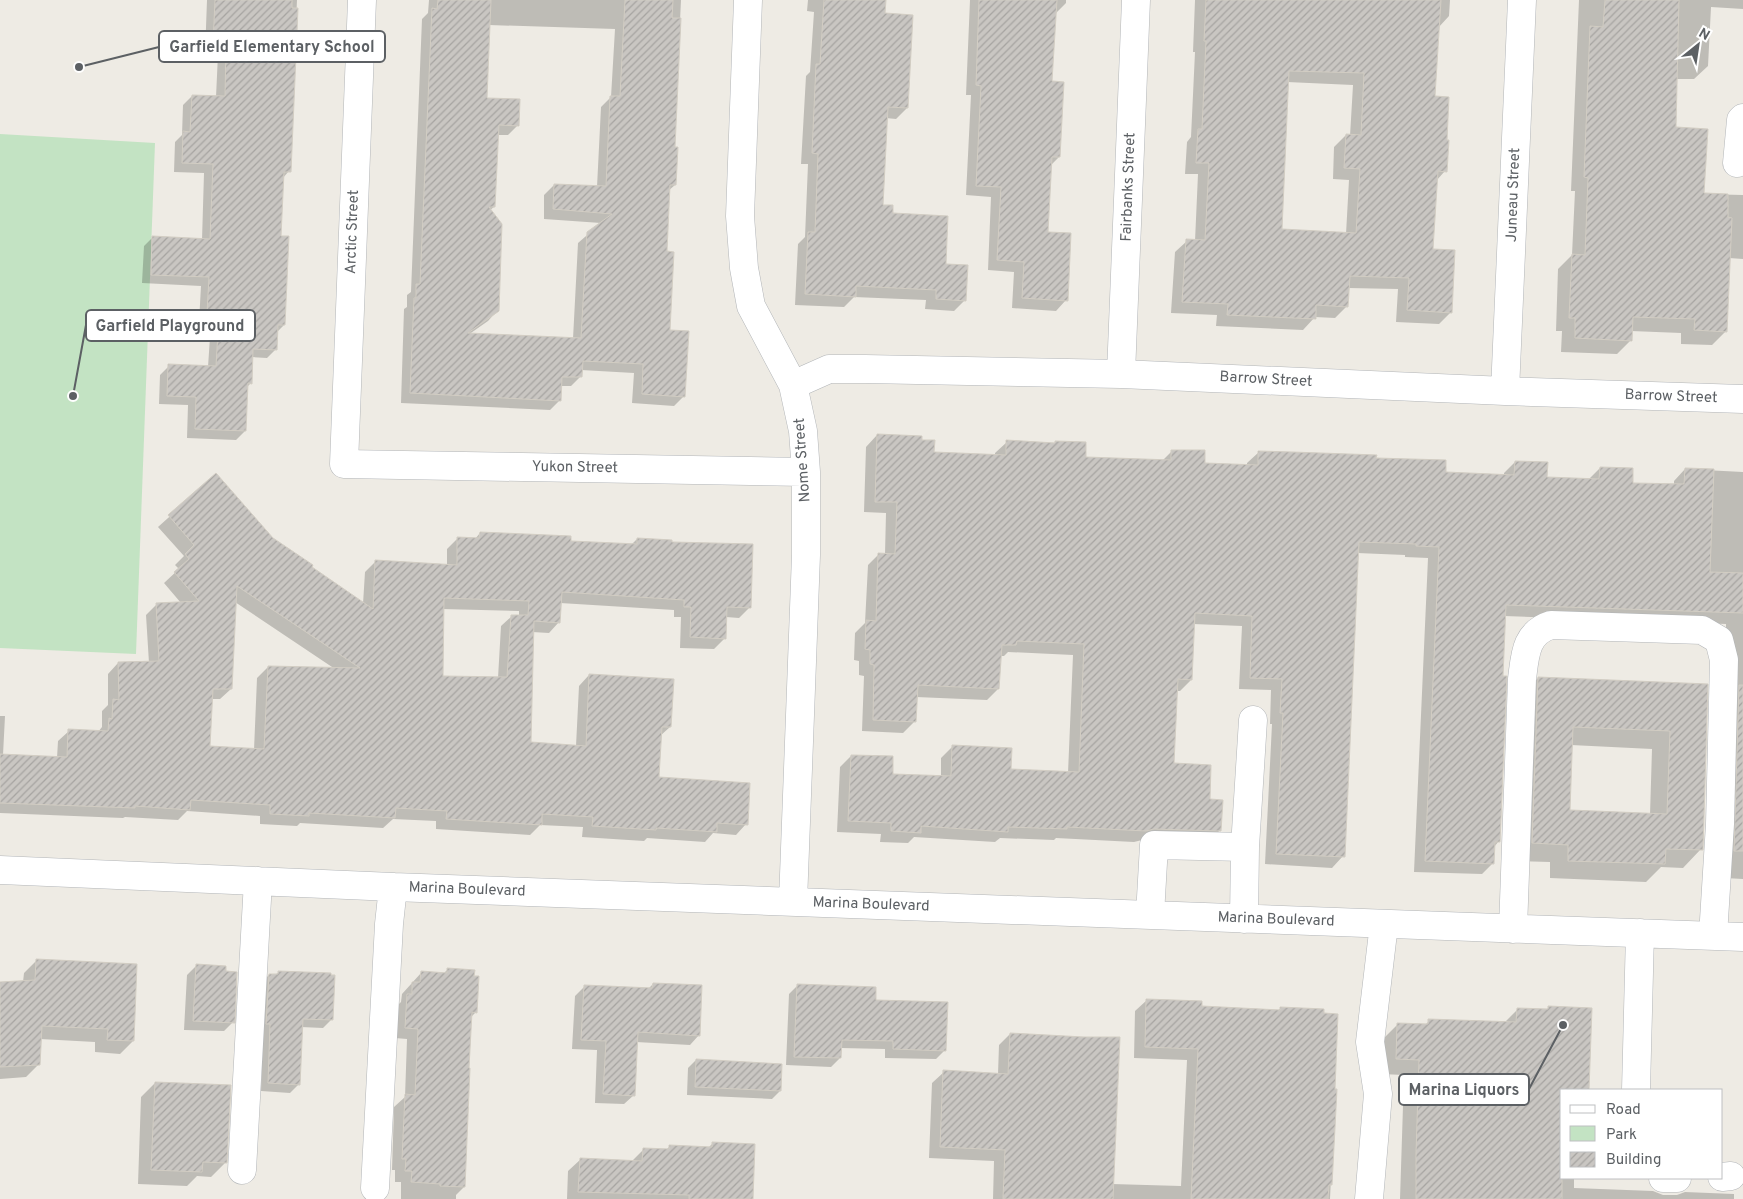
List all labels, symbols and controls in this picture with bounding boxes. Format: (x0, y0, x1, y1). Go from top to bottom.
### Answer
north arrow (1673, 20, 1723, 70)
text: N (1695, 25, 1712, 45)
callout: Garfield Elementary School (159, 31, 385, 62)
text: Garfield Elementary School (169, 38, 375, 58)
street label: Fairbanks Street (1118, 132, 1140, 242)
street label: Juneau Street (1503, 147, 1525, 243)
street label: Arctic Street (342, 189, 364, 275)
callout: Garfield Playground (86, 310, 255, 341)
text: Garfield Playground (95, 317, 245, 337)
street label: Barrow Street (1219, 368, 1313, 392)
street label: Barrow Street (1624, 386, 1718, 408)
street label: Nome Street (791, 417, 815, 503)
street label: Yukon Street (532, 458, 618, 478)
street label: Marina Boulevard (408, 878, 526, 902)
street label: Marina Boulevard (812, 893, 930, 917)
street label: Marina Boulevard (1217, 908, 1335, 932)
callout: Marina Liquors (1399, 1074, 1529, 1105)
text: Marina Liquors (1409, 1081, 1520, 1101)
legend (1560, 1089, 1723, 1179)
text: Road (1606, 1101, 1641, 1120)
text: Park (1606, 1126, 1637, 1145)
text: Building (1606, 1151, 1661, 1170)

